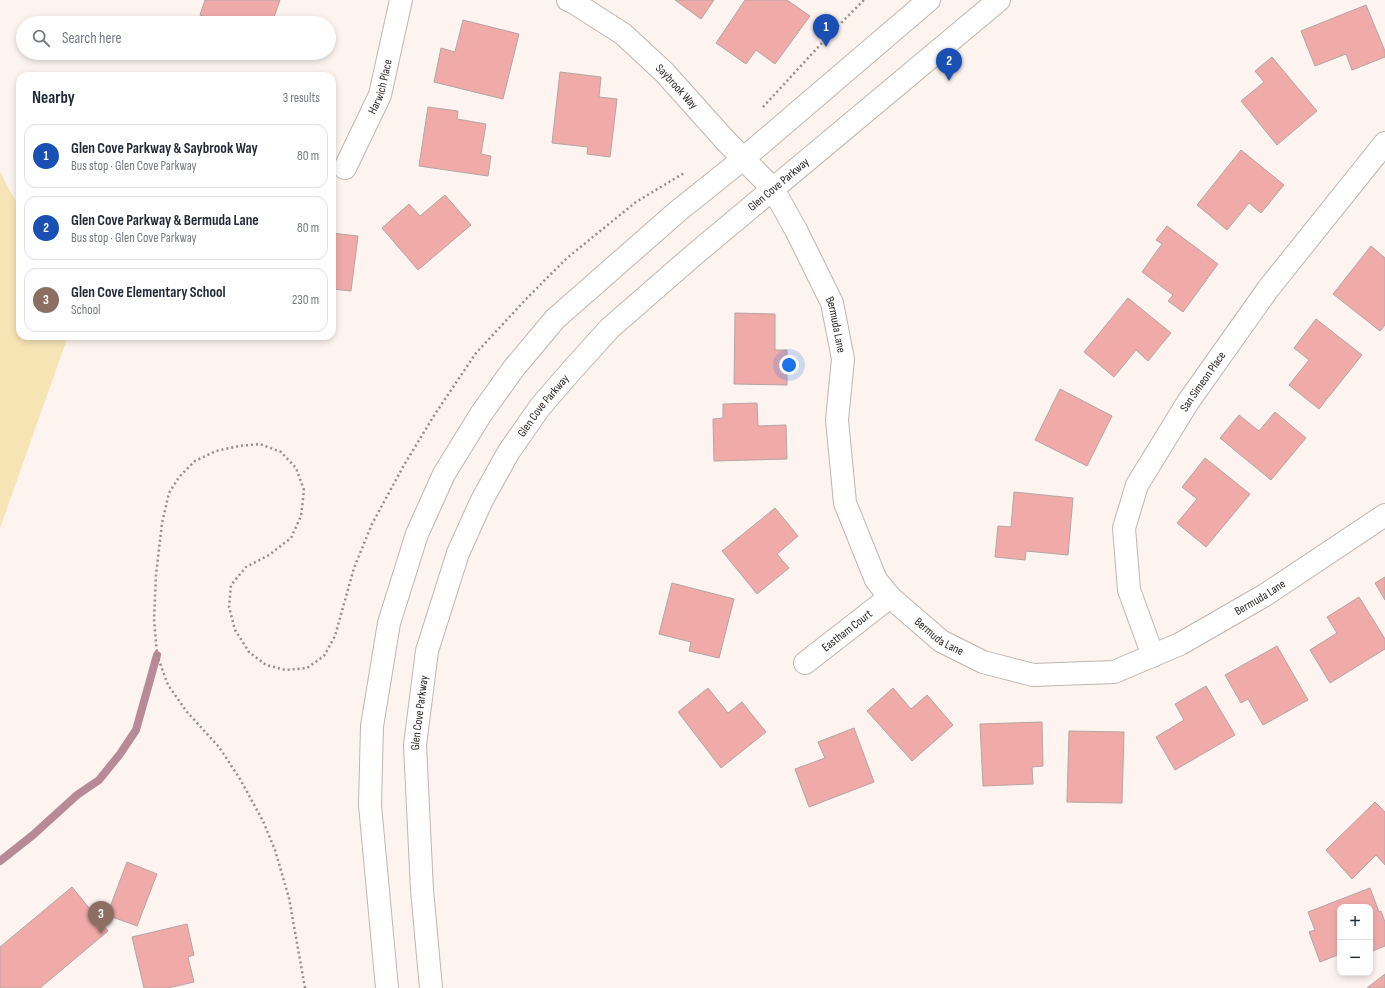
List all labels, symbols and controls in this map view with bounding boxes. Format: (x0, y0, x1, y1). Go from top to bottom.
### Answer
pin: 1 (813, 14, 839, 47)
search box (16, 16, 336, 60)
icon: search (30, 27, 52, 49)
text: Search here (62, 29, 122, 48)
pin: 2 (936, 48, 962, 81)
street label: Harwich Place (365, 58, 396, 117)
street label: Saybrook Way (652, 61, 701, 113)
text: Nearby (32, 88, 75, 108)
text: 3 results (283, 90, 320, 106)
text: Glen Cove Parkway & Saybrook Way (71, 139, 258, 158)
text: 1 (43, 148, 49, 164)
text: 80 m (297, 148, 319, 164)
street label: Glen Cove Parkway (745, 155, 813, 215)
text: Bus stop · Glen Cove Parkway (71, 158, 197, 174)
text: Glen Cove Parkway & Bermuda Lane (71, 211, 259, 230)
text: 2 (43, 220, 49, 236)
text: 80 m (297, 220, 319, 236)
text: Bus stop · Glen Cove Parkway (71, 230, 197, 246)
text: Glen Cove Elementary School (71, 283, 226, 302)
text: 3 (43, 292, 49, 308)
text: 230 m (292, 292, 319, 308)
street label: Bermuda Lane (822, 294, 849, 354)
text: School (71, 302, 101, 318)
street label: San Simeon Place (1177, 349, 1230, 415)
your location (779, 355, 799, 375)
street label: Glen Cove Parkway (514, 371, 573, 440)
street label: Bermuda Lane (1232, 576, 1289, 619)
street label: Eastham Court (819, 606, 876, 655)
street label: Bermuda Lane (911, 614, 966, 659)
street label: Glen Cove Parkway (408, 674, 432, 751)
pin: 3 (88, 901, 114, 934)
map controls (1337, 904, 1373, 976)
button: + (1337, 904, 1373, 940)
button: − (1337, 940, 1373, 976)

